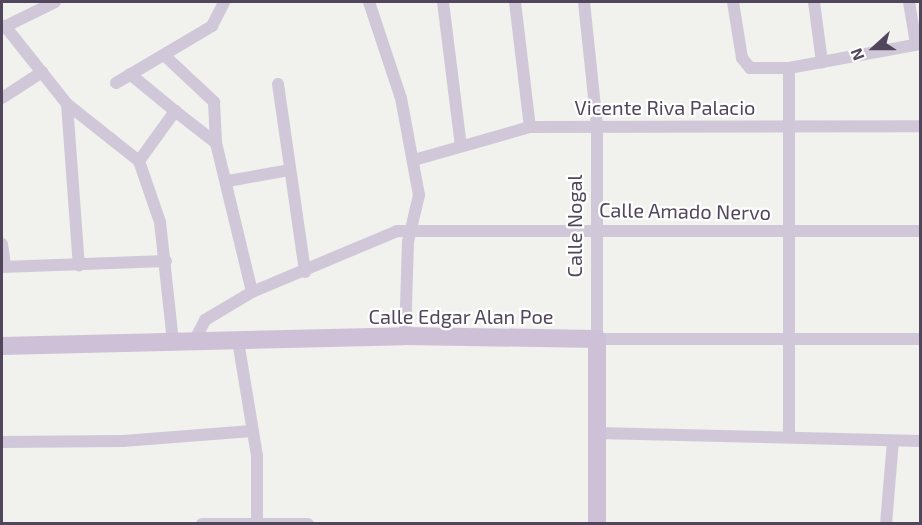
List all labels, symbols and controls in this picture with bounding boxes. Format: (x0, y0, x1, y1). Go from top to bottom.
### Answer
north arrow (844, 18, 904, 78)
text: N (846, 46, 868, 63)
street label: Vicente Riva Palacio (575, 95, 755, 119)
street label: Calle Nogal (562, 175, 586, 277)
street label: Calle Amado Nervo (599, 197, 771, 225)
street label: Calle Edgar Alan Poe (368, 304, 554, 328)

